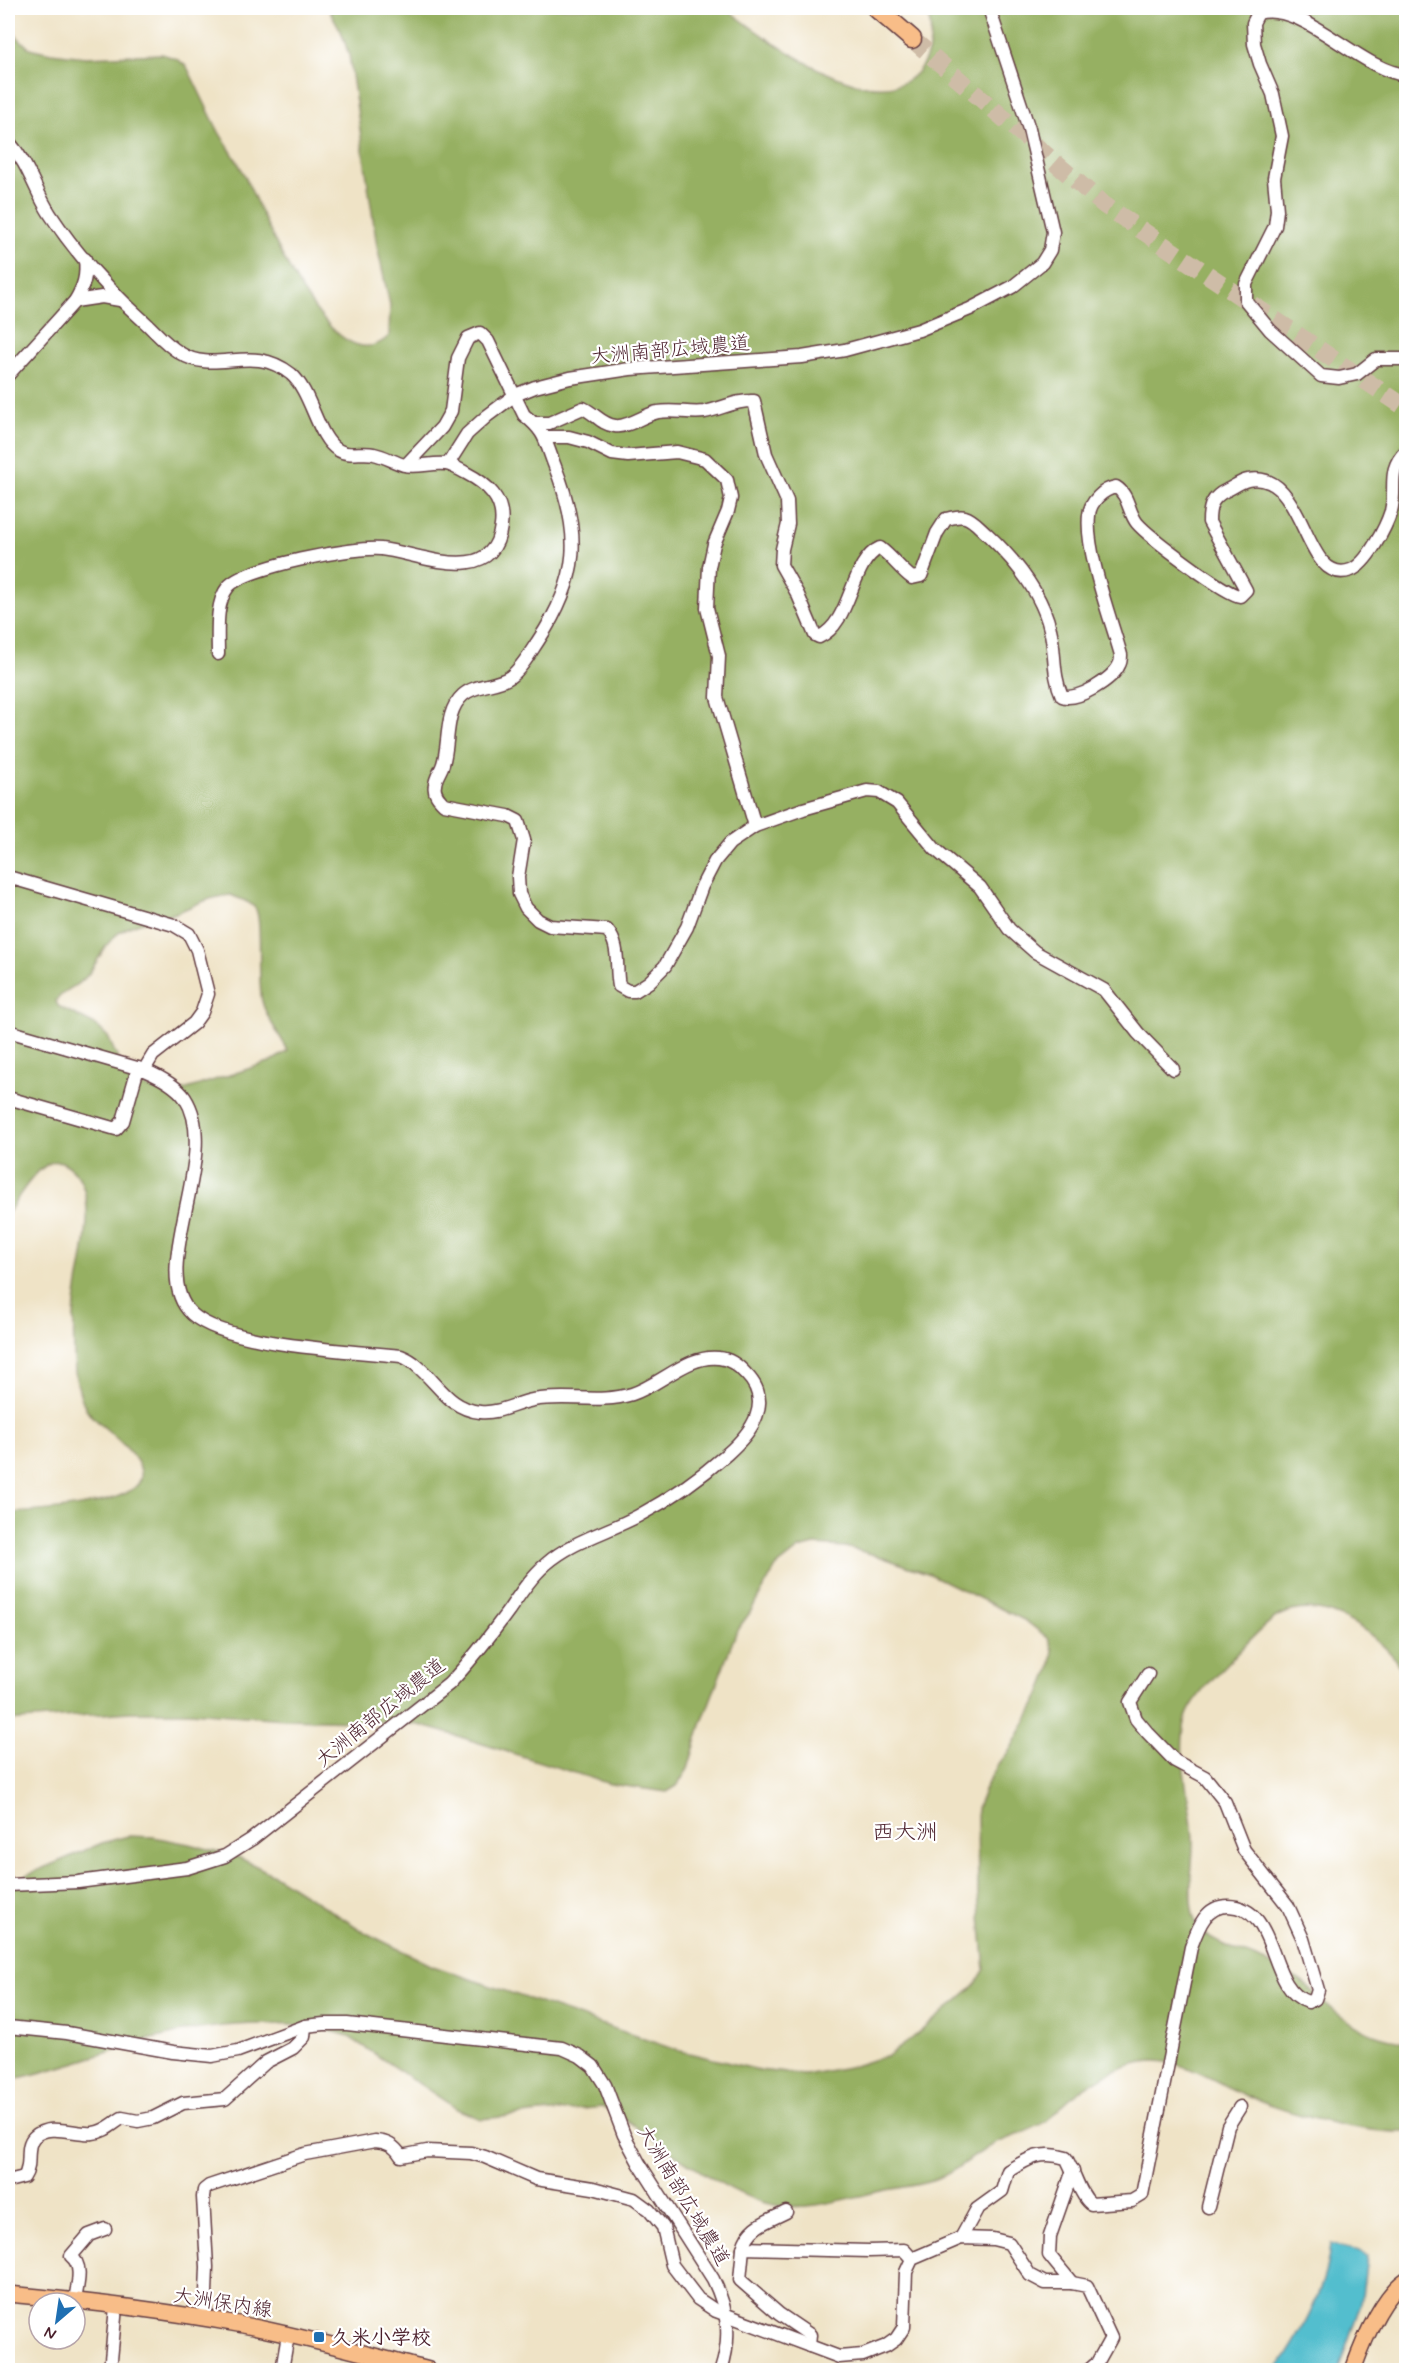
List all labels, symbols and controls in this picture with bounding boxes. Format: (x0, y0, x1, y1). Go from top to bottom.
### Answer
street label: 大洲南部広域農道 (589, 330, 751, 371)
street label: 大洲南部広域農道 (310, 1652, 452, 1774)
district label: 西大洲 (872, 1819, 938, 1847)
street label: 大洲南部広域農道 (630, 2120, 735, 2271)
street label: 大洲保内線 (171, 2282, 274, 2325)
north arrow (27, 2291, 87, 2351)
text: N (41, 2321, 60, 2345)
place label: 久米小学校 (331, 2325, 431, 2352)
marker: 久米小学校 (312, 2330, 326, 2344)

